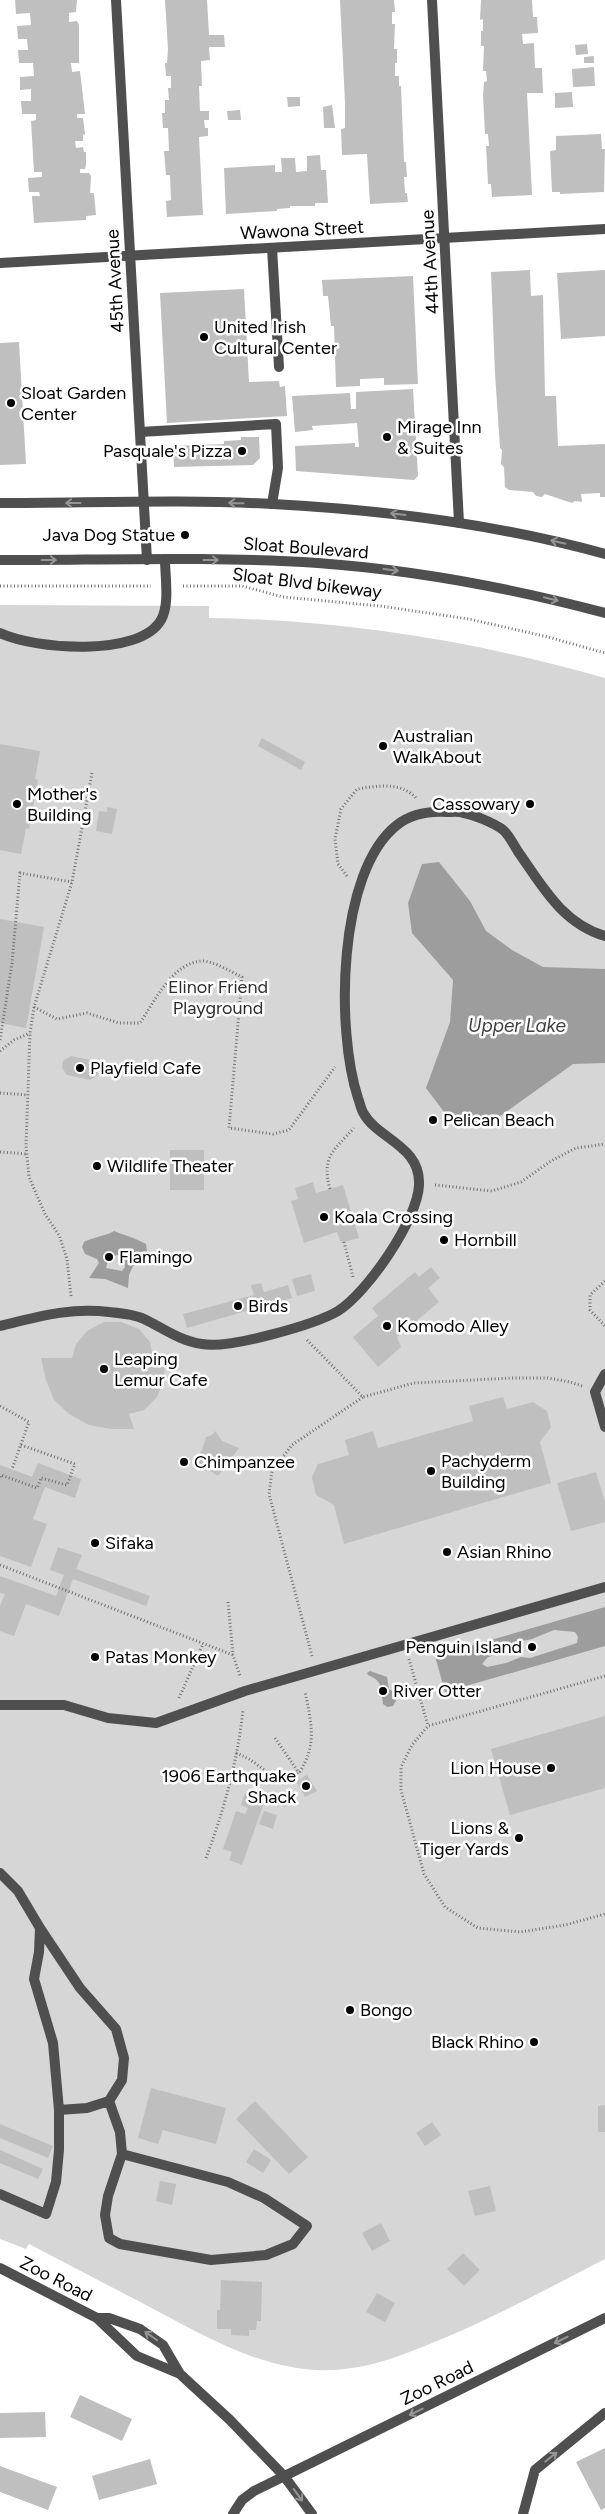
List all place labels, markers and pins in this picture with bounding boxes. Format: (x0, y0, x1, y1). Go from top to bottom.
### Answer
place label: United Irish Cultural Center (214, 316, 337, 359)
marker: United Irish Cultural Center (198, 331, 210, 343)
place label: Sloat Garden Center (21, 382, 126, 425)
marker: Sloat Garden Center (5, 397, 17, 409)
place label: Mirage Inn & Suites (397, 416, 481, 459)
marker: Mirage Inn & Suites (381, 431, 393, 443)
place label: Pasquale's Pizza (103, 440, 232, 462)
marker: Pasquale's Pizza (236, 445, 248, 457)
place label: Java Dog Statue (42, 524, 175, 546)
marker: Java Dog Statue (179, 529, 191, 541)
place label: Australian WalkAbout (393, 725, 482, 768)
marker: Australian WalkAbout (377, 740, 389, 752)
place label: Mother's Building (27, 783, 97, 826)
place label: Cassowary (432, 793, 521, 815)
marker: Mother's Building (11, 798, 23, 810)
marker: Cassowary (524, 798, 536, 810)
place label: Playfield Cafe (90, 1057, 201, 1079)
marker: Playfield Cafe (74, 1062, 86, 1074)
place label: Pelican Beach (443, 1109, 554, 1131)
marker: Pelican Beach (427, 1114, 439, 1126)
place label: Wildlife Theater (107, 1155, 234, 1177)
marker: Wildlife Theater (91, 1160, 103, 1172)
place label: Koala Crossing (334, 1206, 453, 1228)
marker: Koala Crossing (318, 1211, 330, 1223)
place label: Hornbill (454, 1229, 517, 1251)
marker: Hornbill (438, 1234, 450, 1246)
place label: Flamingo (119, 1246, 192, 1268)
marker: Flamingo (103, 1251, 115, 1263)
place label: Birds (248, 1295, 288, 1317)
marker: Birds (232, 1300, 244, 1312)
place label: Komodo Alley (397, 1315, 509, 1337)
marker: Komodo Alley (381, 1320, 393, 1332)
place label: Leaping Lemur Cafe (114, 1348, 208, 1391)
marker: Leaping Lemur Cafe (98, 1363, 110, 1375)
place label: Pachyderm Building (441, 1450, 531, 1493)
place label: Chimpanzee (194, 1451, 295, 1473)
marker: Chimpanzee (178, 1456, 190, 1468)
marker: Pachyderm Building (425, 1465, 437, 1477)
place label: Sifaka (105, 1532, 154, 1554)
marker: Sifaka (89, 1537, 101, 1549)
place label: Asian Rhino (457, 1541, 551, 1563)
marker: Asian Rhino (441, 1546, 453, 1558)
place label: Penguin Island (406, 1636, 522, 1658)
marker: Penguin Island (526, 1641, 538, 1653)
place label: Patas Monkey (105, 1646, 217, 1668)
marker: Patas Monkey (89, 1651, 101, 1663)
place label: River Otter (393, 1680, 481, 1702)
marker: River Otter (377, 1685, 389, 1697)
place label: Lion House (450, 1757, 541, 1779)
marker: Lion House (545, 1762, 557, 1774)
place label: 1906 Earthquake Shack (161, 1765, 296, 1808)
marker: 1906 Earthquake Shack (300, 1780, 312, 1792)
place label: Lions & Tiger Yards (420, 1817, 509, 1860)
marker: Lions & Tiger Yards (513, 1832, 525, 1844)
place label: Bongo (360, 1999, 413, 2021)
marker: Bongo (344, 2004, 356, 2016)
place label: Black Rhino (431, 2031, 524, 2053)
marker: Black Rhino (528, 2036, 540, 2048)

